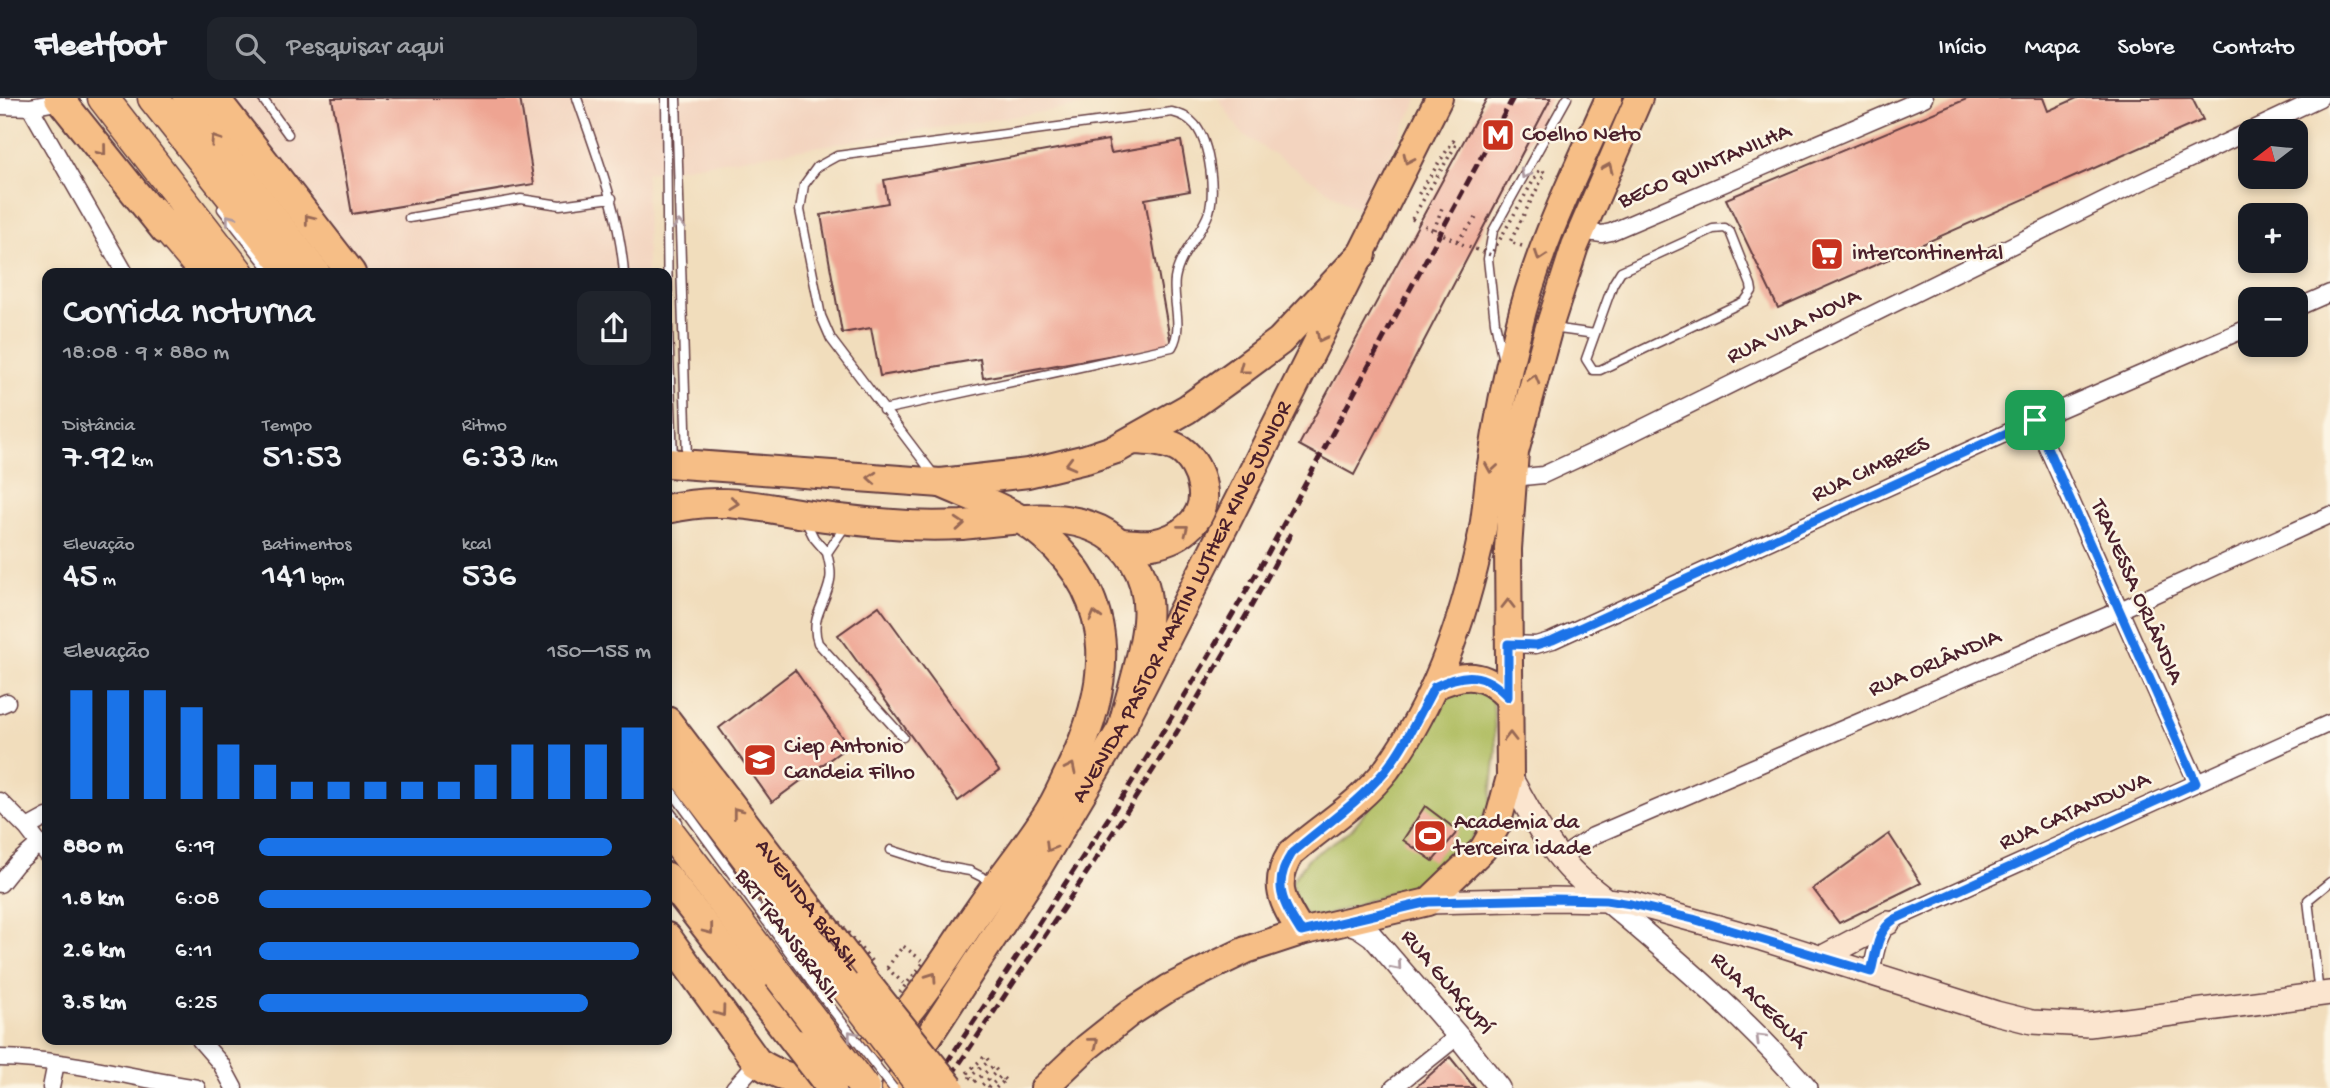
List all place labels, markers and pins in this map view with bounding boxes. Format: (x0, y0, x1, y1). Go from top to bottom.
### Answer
metro station icon: Coelho Neto (1479, 116, 1517, 154)
place label: Coelho Neto (1522, 122, 1641, 149)
supermarket icon: intercontinental (1808, 235, 1846, 273)
place label: intercontinental (1852, 241, 2003, 268)
pin (2005, 390, 2065, 450)
place label: Ciep Antonio Candeia Filho (784, 734, 915, 787)
school or university icon: Ciep Antonio Candeia Filho (741, 741, 779, 779)
place label: Academia da terceira idade (1452, 810, 1592, 863)
sports icon: Academia da terceira idade (1411, 817, 1449, 855)

